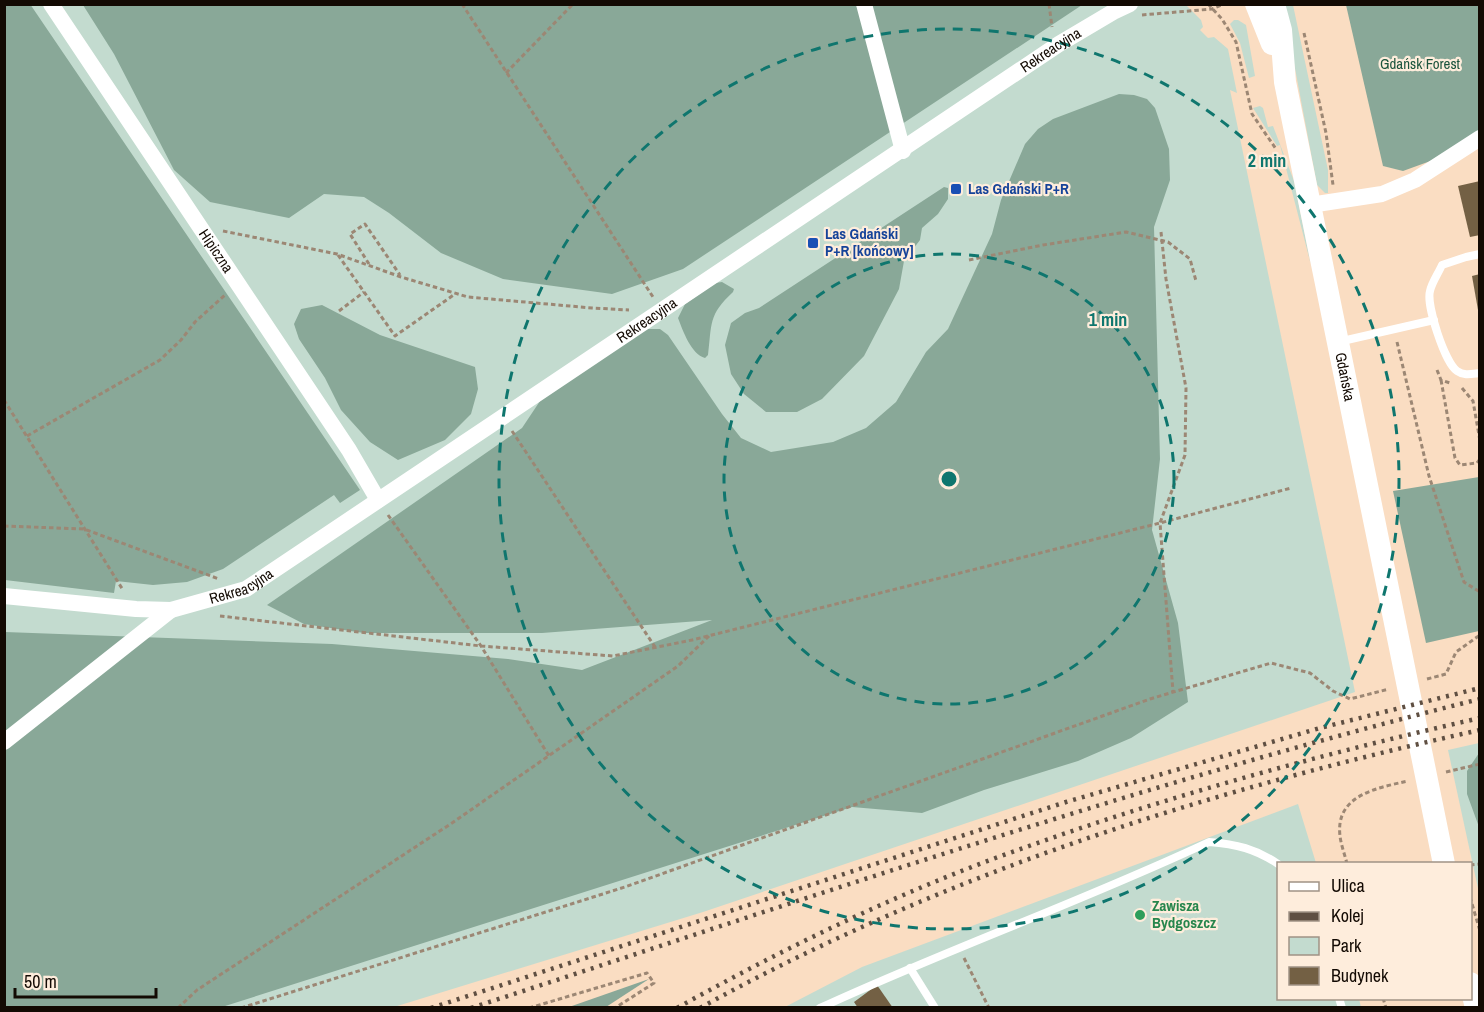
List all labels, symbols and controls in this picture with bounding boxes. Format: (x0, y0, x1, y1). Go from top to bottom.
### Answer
street label: Rekreacyjna (1016, 22, 1085, 77)
park label: Gdańsk Forest (1380, 53, 1461, 74)
text: 2 min (1248, 148, 1286, 173)
place label: Las Gdański P+R (968, 178, 1069, 199)
marker: Las Gdański P+R (949, 182, 963, 196)
place label: Las Gdański P+R [końcowy] (825, 223, 914, 261)
street label: Hipiczna (194, 225, 239, 277)
marker: Las Gdański P+R [końcowy] (806, 236, 820, 250)
street label: Rekreacyjna (612, 292, 681, 348)
text: 1 min (1089, 307, 1127, 332)
street label: Gdańska (1330, 351, 1361, 403)
centre of rings (939, 469, 959, 489)
street label: Rekreacyjna (207, 563, 277, 609)
legend (1277, 862, 1472, 1000)
text: Ulica (1331, 873, 1365, 898)
place label: Zawisza Bydgoszcz (1152, 895, 1216, 933)
text: Kolej (1331, 903, 1364, 928)
marker: Zawisza Bydgoszcz (1133, 908, 1147, 922)
text: Park (1331, 933, 1362, 958)
scale bar (15, 961, 156, 999)
text: Budynek (1331, 963, 1389, 988)
text: 50 m (24, 969, 57, 994)

